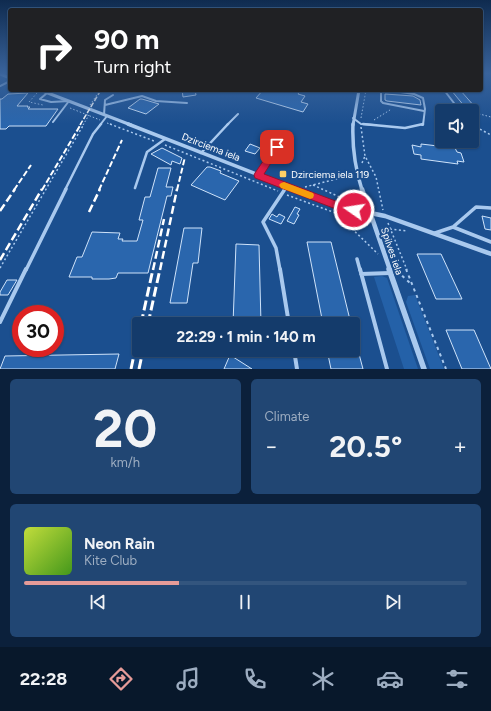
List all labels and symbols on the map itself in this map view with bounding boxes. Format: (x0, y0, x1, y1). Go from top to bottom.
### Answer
street label: Dzirciema iela (180, 130, 242, 164)
pin (260, 130, 294, 164)
place label: Dzirciema iela 119 (291, 168, 370, 181)
marker: Dzirciema iela 119 (278, 169, 288, 179)
position arrow (333, 189, 375, 231)
street label: Spilves iela (378, 226, 406, 276)
speed limit sign: 30 (12, 305, 64, 357)

